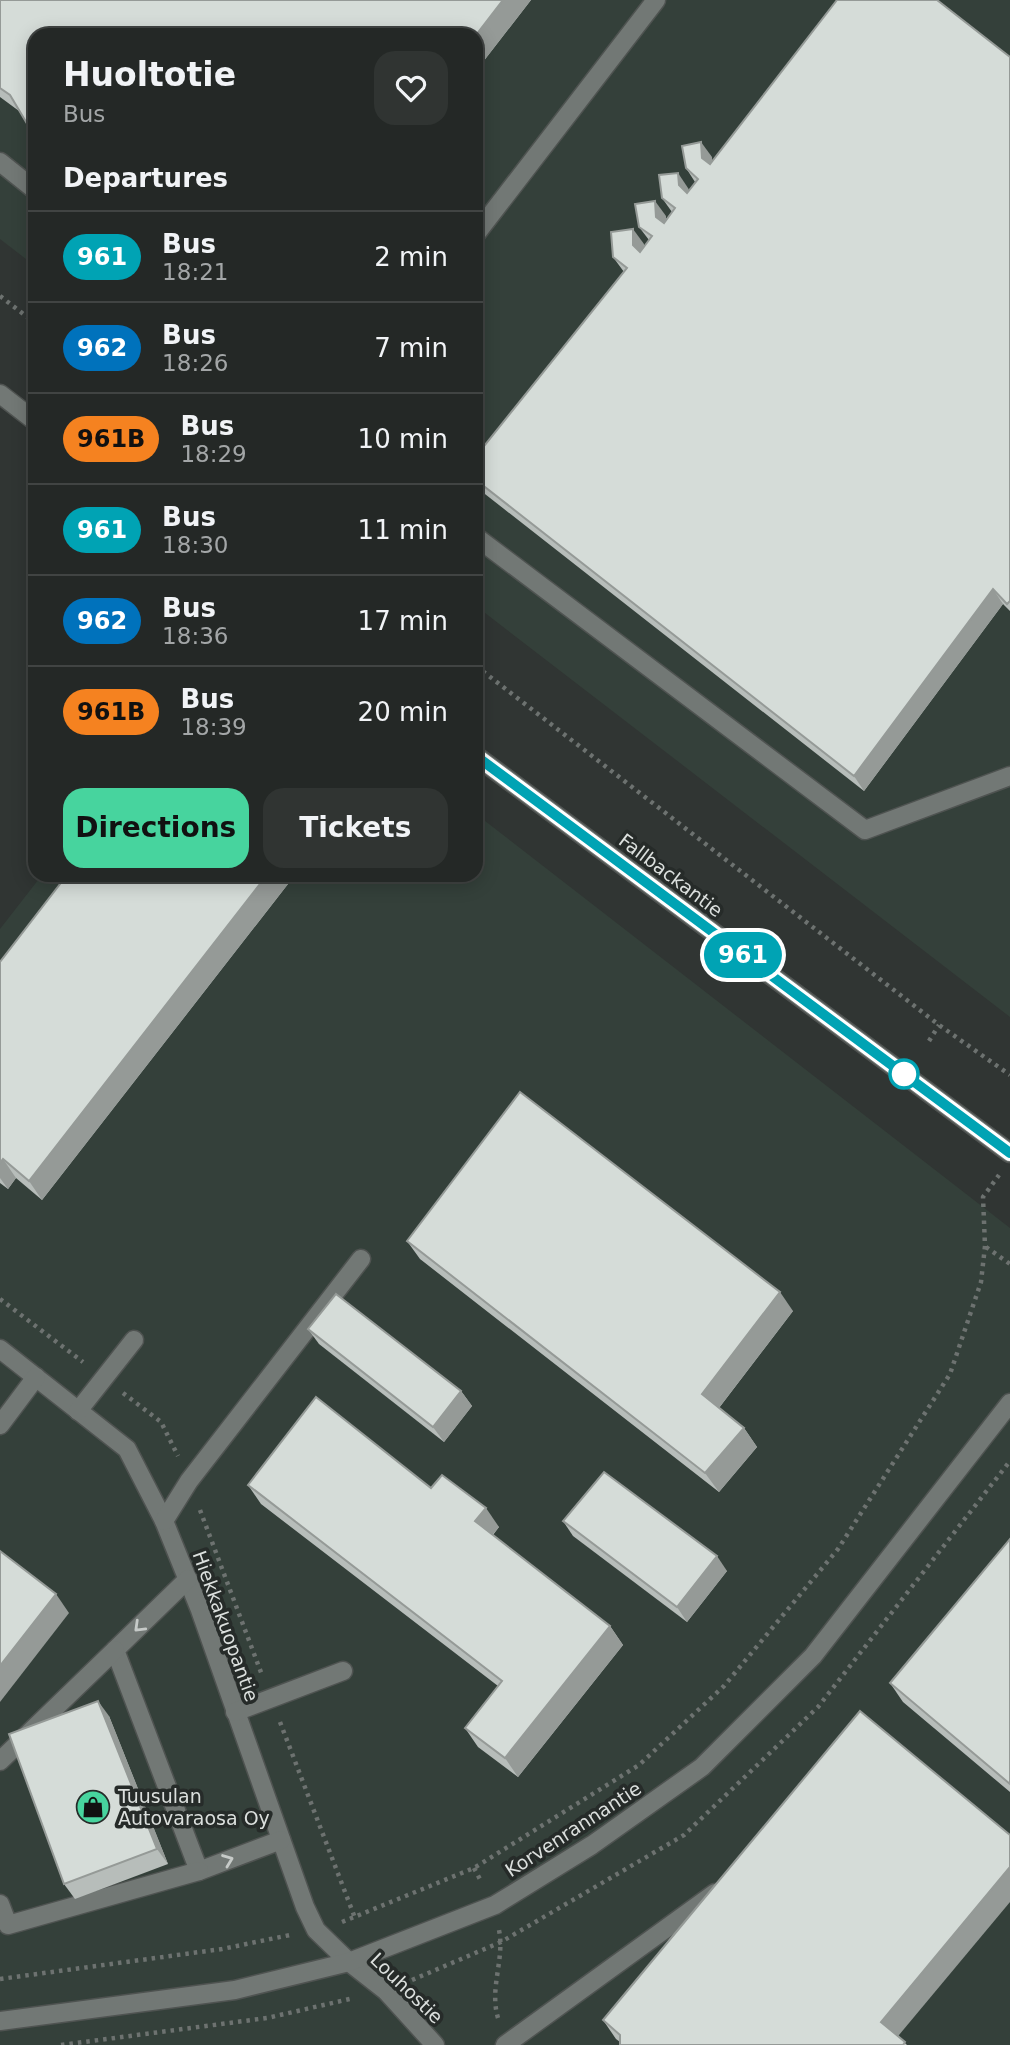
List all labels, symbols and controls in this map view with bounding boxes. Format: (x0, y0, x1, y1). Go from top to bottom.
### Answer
button: heart (374, 51, 448, 125)
text: Huoltotie (63, 55, 236, 94)
text: Bus (63, 101, 105, 127)
text: Departures (63, 163, 228, 193)
text: Bus (162, 229, 216, 259)
text: 2 min (374, 242, 448, 272)
text: 961 (77, 243, 127, 271)
text: 18:21 (162, 259, 228, 285)
text: Bus (162, 320, 216, 350)
text: 7 min (374, 333, 448, 363)
text: 962 (77, 334, 127, 362)
text: 18:26 (162, 350, 228, 376)
text: Bus (180, 411, 234, 441)
text: 10 min (358, 424, 448, 454)
text: 961B (77, 425, 145, 453)
text: 18:29 (180, 441, 247, 467)
text: Bus (162, 502, 216, 532)
text: 11 min (358, 515, 448, 545)
text: 961 (77, 516, 127, 544)
text: 18:30 (162, 532, 228, 558)
text: Bus (162, 593, 216, 623)
text: 17 min (358, 606, 448, 636)
text: 962 (77, 607, 127, 635)
text: 18:36 (162, 623, 228, 649)
text: Bus (180, 684, 234, 714)
text: 20 min (358, 697, 448, 727)
text: 961B (77, 698, 145, 726)
text: 18:39 (180, 714, 247, 740)
button: Directions (63, 788, 249, 868)
button: Tickets (263, 788, 448, 868)
street label: Fallbackantie (615, 829, 727, 921)
line badge: 961 (703, 932, 783, 978)
text: 961 (718, 941, 768, 969)
unlabelled marker (889, 1059, 919, 1089)
street label: Hiekkakuopantie (189, 1548, 263, 1704)
one-way arrow (134, 1618, 147, 1631)
street label: Korvenrannantie (501, 1777, 645, 1881)
place label: Tuusulan Autovaraosa Oy (117, 1785, 270, 1829)
shop icon: Tuusulan Autovaraosa Oy (74, 1788, 112, 1826)
one-way arrow (222, 1854, 234, 1868)
street label: Louhostie (366, 1948, 448, 2028)

